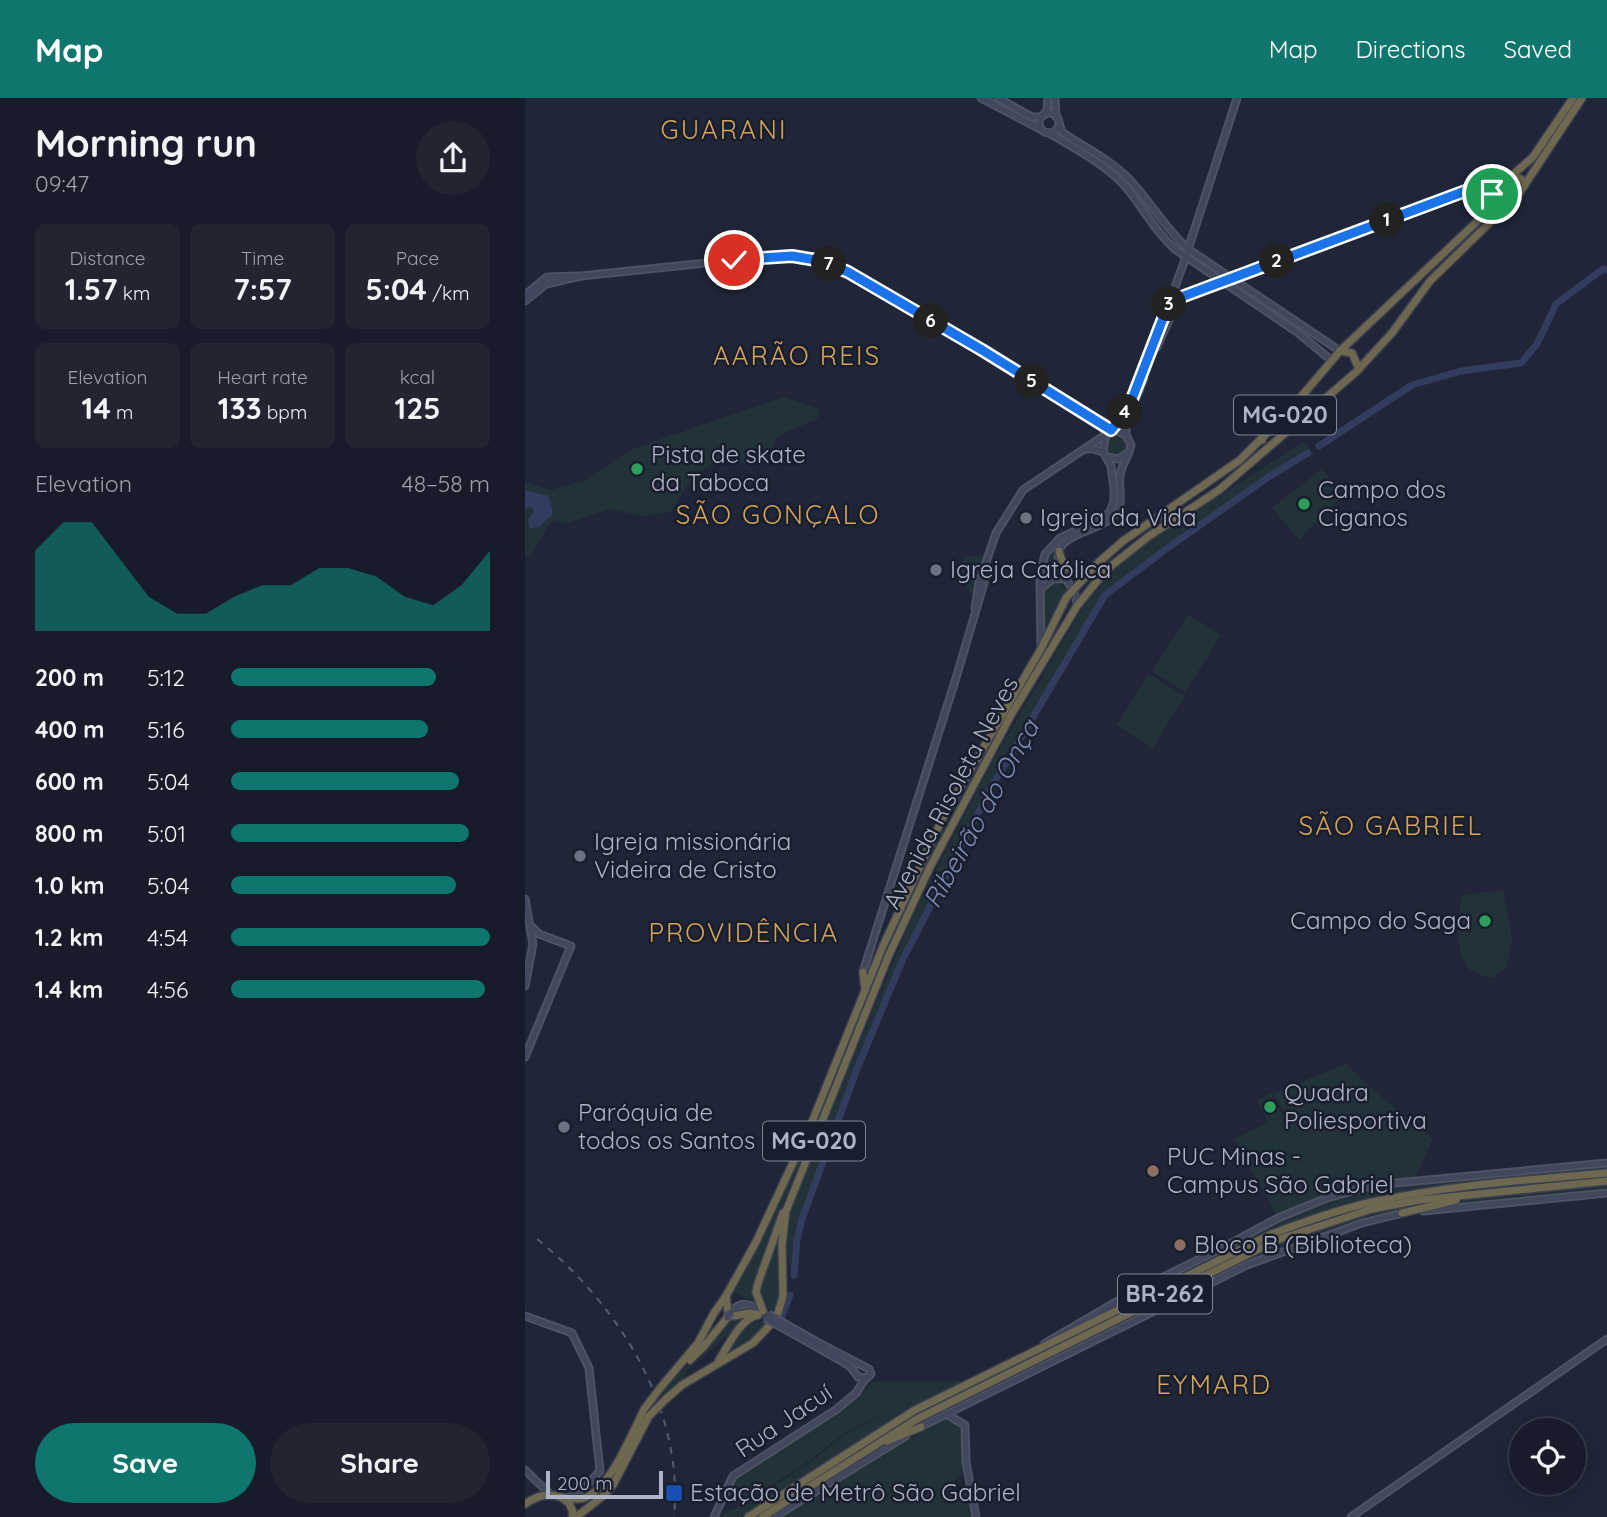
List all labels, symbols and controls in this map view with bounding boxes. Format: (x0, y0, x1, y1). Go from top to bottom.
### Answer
text: Map (35, 29, 103, 70)
text: Map (1269, 34, 1318, 64)
text: Directions (1356, 34, 1466, 64)
text: Saved (1504, 34, 1572, 64)
district label: GUARANI (661, 113, 787, 146)
text: Morning run (35, 119, 257, 167)
button: share (416, 121, 490, 195)
pin (1462, 164, 1522, 224)
text: 09:47 (35, 169, 89, 198)
icon: arrive (1473, 175, 1511, 213)
pin: 1 (1369, 202, 1405, 238)
text: 1 (1383, 207, 1390, 231)
pin (704, 230, 764, 290)
icon: check (715, 241, 753, 279)
pin: 2 (1259, 244, 1295, 278)
text: Distance (69, 246, 146, 270)
text: Time (241, 246, 284, 270)
text: Pace (396, 246, 439, 270)
pin: 7 (811, 246, 847, 282)
text: 2 (1271, 248, 1282, 272)
text: 7 (823, 251, 834, 275)
text: 1.57 (65, 270, 118, 308)
text: 7:57 (233, 270, 292, 308)
text: 5:04 (365, 270, 427, 308)
text: km (118, 281, 150, 305)
text: /km (427, 281, 470, 305)
pin: 3 (1151, 286, 1187, 322)
text: 3 (1163, 291, 1174, 315)
pin: 6 (913, 304, 949, 339)
text: 6 (925, 308, 936, 332)
district label: AARÃO REIS (713, 339, 881, 372)
pin: 5 (1015, 364, 1049, 398)
text: Elevation (67, 365, 148, 389)
text: Heart rate (217, 365, 308, 389)
text: kcal (400, 365, 435, 389)
text: 5 (1026, 368, 1037, 392)
text: 14 (82, 389, 111, 427)
text: 133 (218, 389, 262, 427)
text: 125 (394, 389, 441, 427)
pin: 4 (1107, 394, 1143, 430)
road number: MG-020 (1234, 396, 1336, 434)
text: 4 (1119, 399, 1130, 423)
text: m (111, 400, 133, 424)
text: bpm (262, 400, 307, 424)
place label: Pista de skate da Taboca (651, 439, 806, 497)
marker: Pista de skate da Taboca (629, 461, 645, 477)
text: Elevation (35, 469, 132, 498)
text: 48–58 m (402, 469, 490, 498)
place label: Campo dos Ciganos (1318, 474, 1446, 532)
marker: Campo dos Ciganos (1296, 496, 1312, 512)
district label: SÃO GONÇALO (676, 498, 880, 531)
place label: Igreja da Vida (1040, 502, 1197, 532)
marker: Igreja da Vida (1018, 510, 1034, 526)
place label: Igreja Católica (950, 554, 1111, 584)
marker: Igreja Católica (928, 562, 944, 578)
text: 200 m (35, 663, 104, 692)
text: 5:12 (147, 663, 185, 692)
street label: Avenida Risoleta Neves (876, 671, 1024, 914)
water label: Ribeirão do Onça (915, 713, 1046, 914)
text: 400 m (35, 715, 104, 744)
text: 5:16 (147, 715, 185, 744)
text: 600 m (35, 767, 104, 796)
text: 5:04 (147, 767, 190, 796)
district label: SÃO GABRIEL (1299, 809, 1483, 842)
text: 800 m (35, 819, 104, 848)
text: 5:01 (147, 819, 186, 848)
place label: Igreja missionária Videira de Cristo (594, 826, 791, 884)
marker: Igreja missionária Videira de Cristo (572, 848, 588, 864)
text: 1.0 km (35, 871, 105, 900)
text: 5:04 (147, 871, 190, 900)
place label: Campo do Saga (1290, 905, 1471, 935)
marker: Campo do Saga (1477, 913, 1493, 929)
district label: PROVIDÊNCIA (649, 916, 839, 949)
text: 1.2 km (35, 923, 104, 952)
text: 4:54 (147, 923, 188, 952)
text: 1.4 km (35, 975, 103, 1004)
text: 4:56 (147, 975, 188, 1004)
place label: Quadra Poliesportiva (1284, 1077, 1427, 1135)
place label: Paróquia de todos os Santos (578, 1097, 755, 1155)
marker: Quadra Poliesportiva (1262, 1099, 1278, 1115)
marker: Paróquia de todos os Santos (556, 1119, 572, 1135)
road number: MG-020 (763, 1122, 865, 1160)
place label: PUC Minas - Campus São Gabriel (1167, 1141, 1394, 1199)
marker: PUC Minas - Campus São Gabriel (1145, 1163, 1161, 1179)
place label: Bloco B (Biblioteca) (1194, 1229, 1412, 1259)
marker: Bloco B (Biblioteca) (1172, 1237, 1188, 1253)
road number: BR-262 (1118, 1274, 1212, 1314)
district label: EYMARD (1156, 1368, 1272, 1401)
street label: Rua Jacuí (729, 1376, 838, 1463)
map controls (1509, 1418, 1586, 1495)
button: locate (1509, 1418, 1586, 1495)
button: Save (35, 1423, 256, 1503)
button: Share (270, 1423, 490, 1503)
scale bar (546, 1468, 663, 1500)
text: 200 m (557, 1471, 613, 1495)
place label: Estação de Metrô São Gabriel (690, 1477, 1021, 1507)
marker: Estação de Metrô São Gabriel (664, 1483, 684, 1503)

